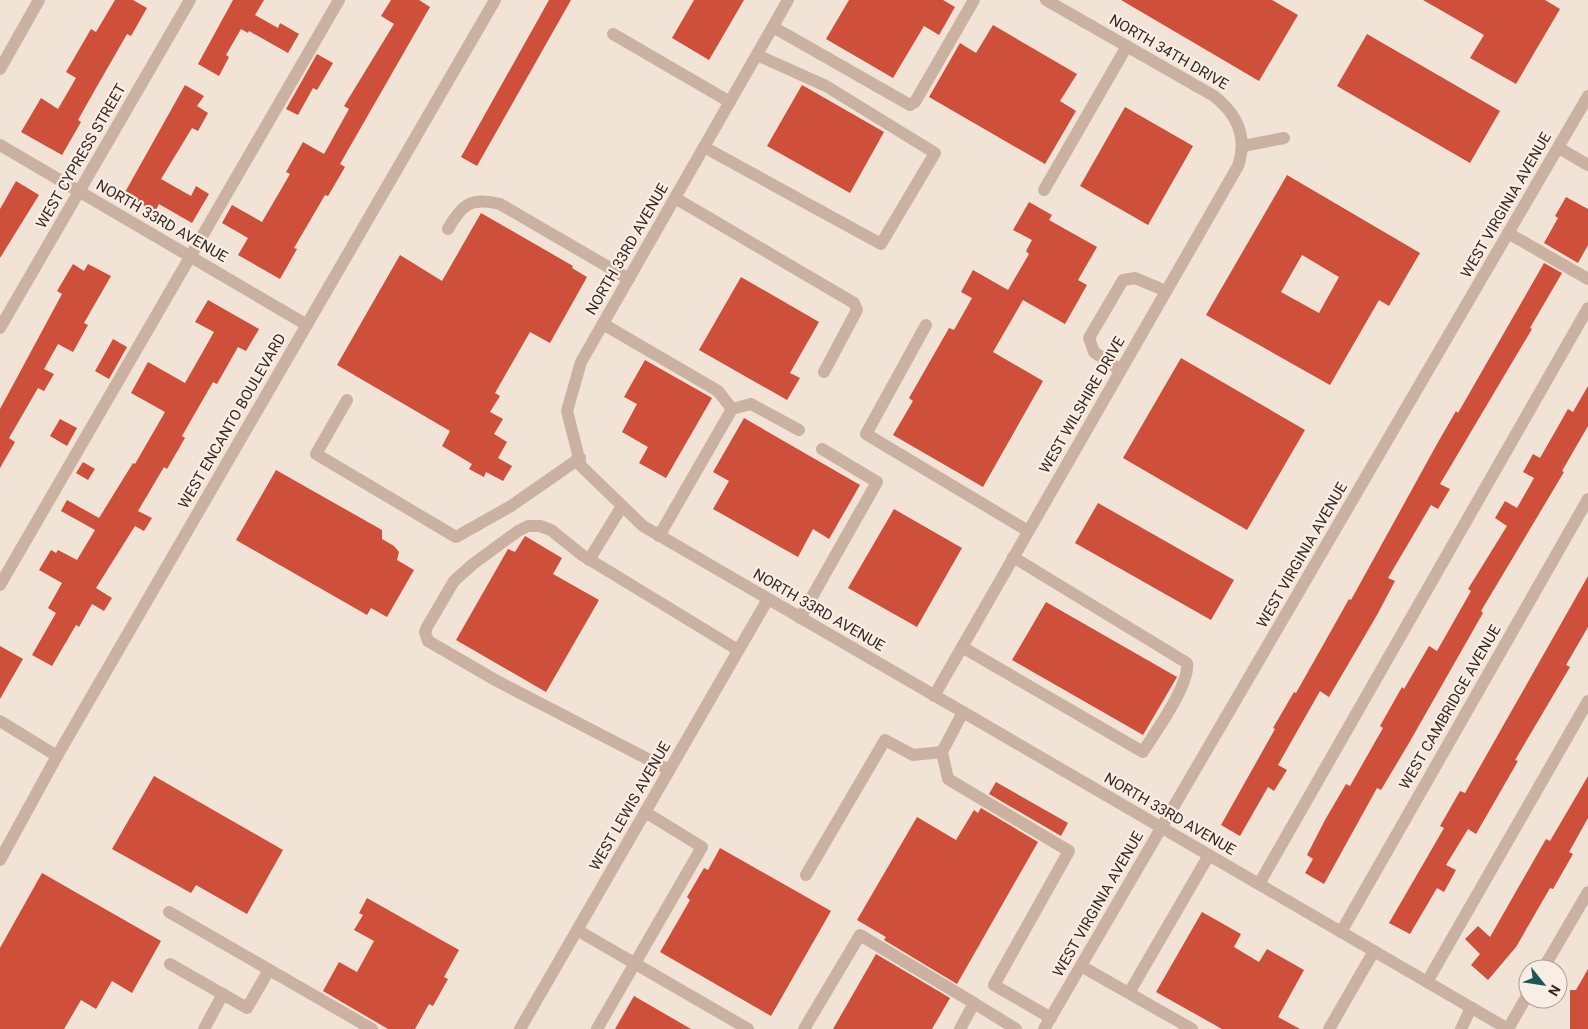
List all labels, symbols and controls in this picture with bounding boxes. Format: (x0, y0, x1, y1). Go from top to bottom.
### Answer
street label: NORTH 34TH DRIVE (1106, 11, 1232, 94)
street label: WEST CYPRESS STREET (32, 80, 130, 231)
street label: WEST VIRGINIA AVENUE (1457, 129, 1555, 281)
street label: NORTH 33RD AVENUE (93, 176, 231, 266)
street label: NORTH 33RD AVENUE (582, 180, 672, 318)
street label: WEST ENCANTO BOULEVARD (174, 330, 290, 512)
street label: WEST WILSHIRE DRIVE (1035, 333, 1129, 477)
street label: WEST VIRGINIA AVENUE (1253, 479, 1351, 631)
street label: NORTH 33RD AVENUE (750, 565, 888, 655)
street label: WEST CAMBRIDGE AVENUE (1395, 621, 1505, 792)
street label: WEST LEWIS AVENUE (586, 738, 675, 874)
street label: NORTH 33RD AVENUE (1101, 769, 1239, 859)
street label: WEST VIRGINIA AVENUE (1049, 828, 1147, 980)
north arrow (1518, 959, 1568, 1009)
text: N (1545, 982, 1564, 999)

